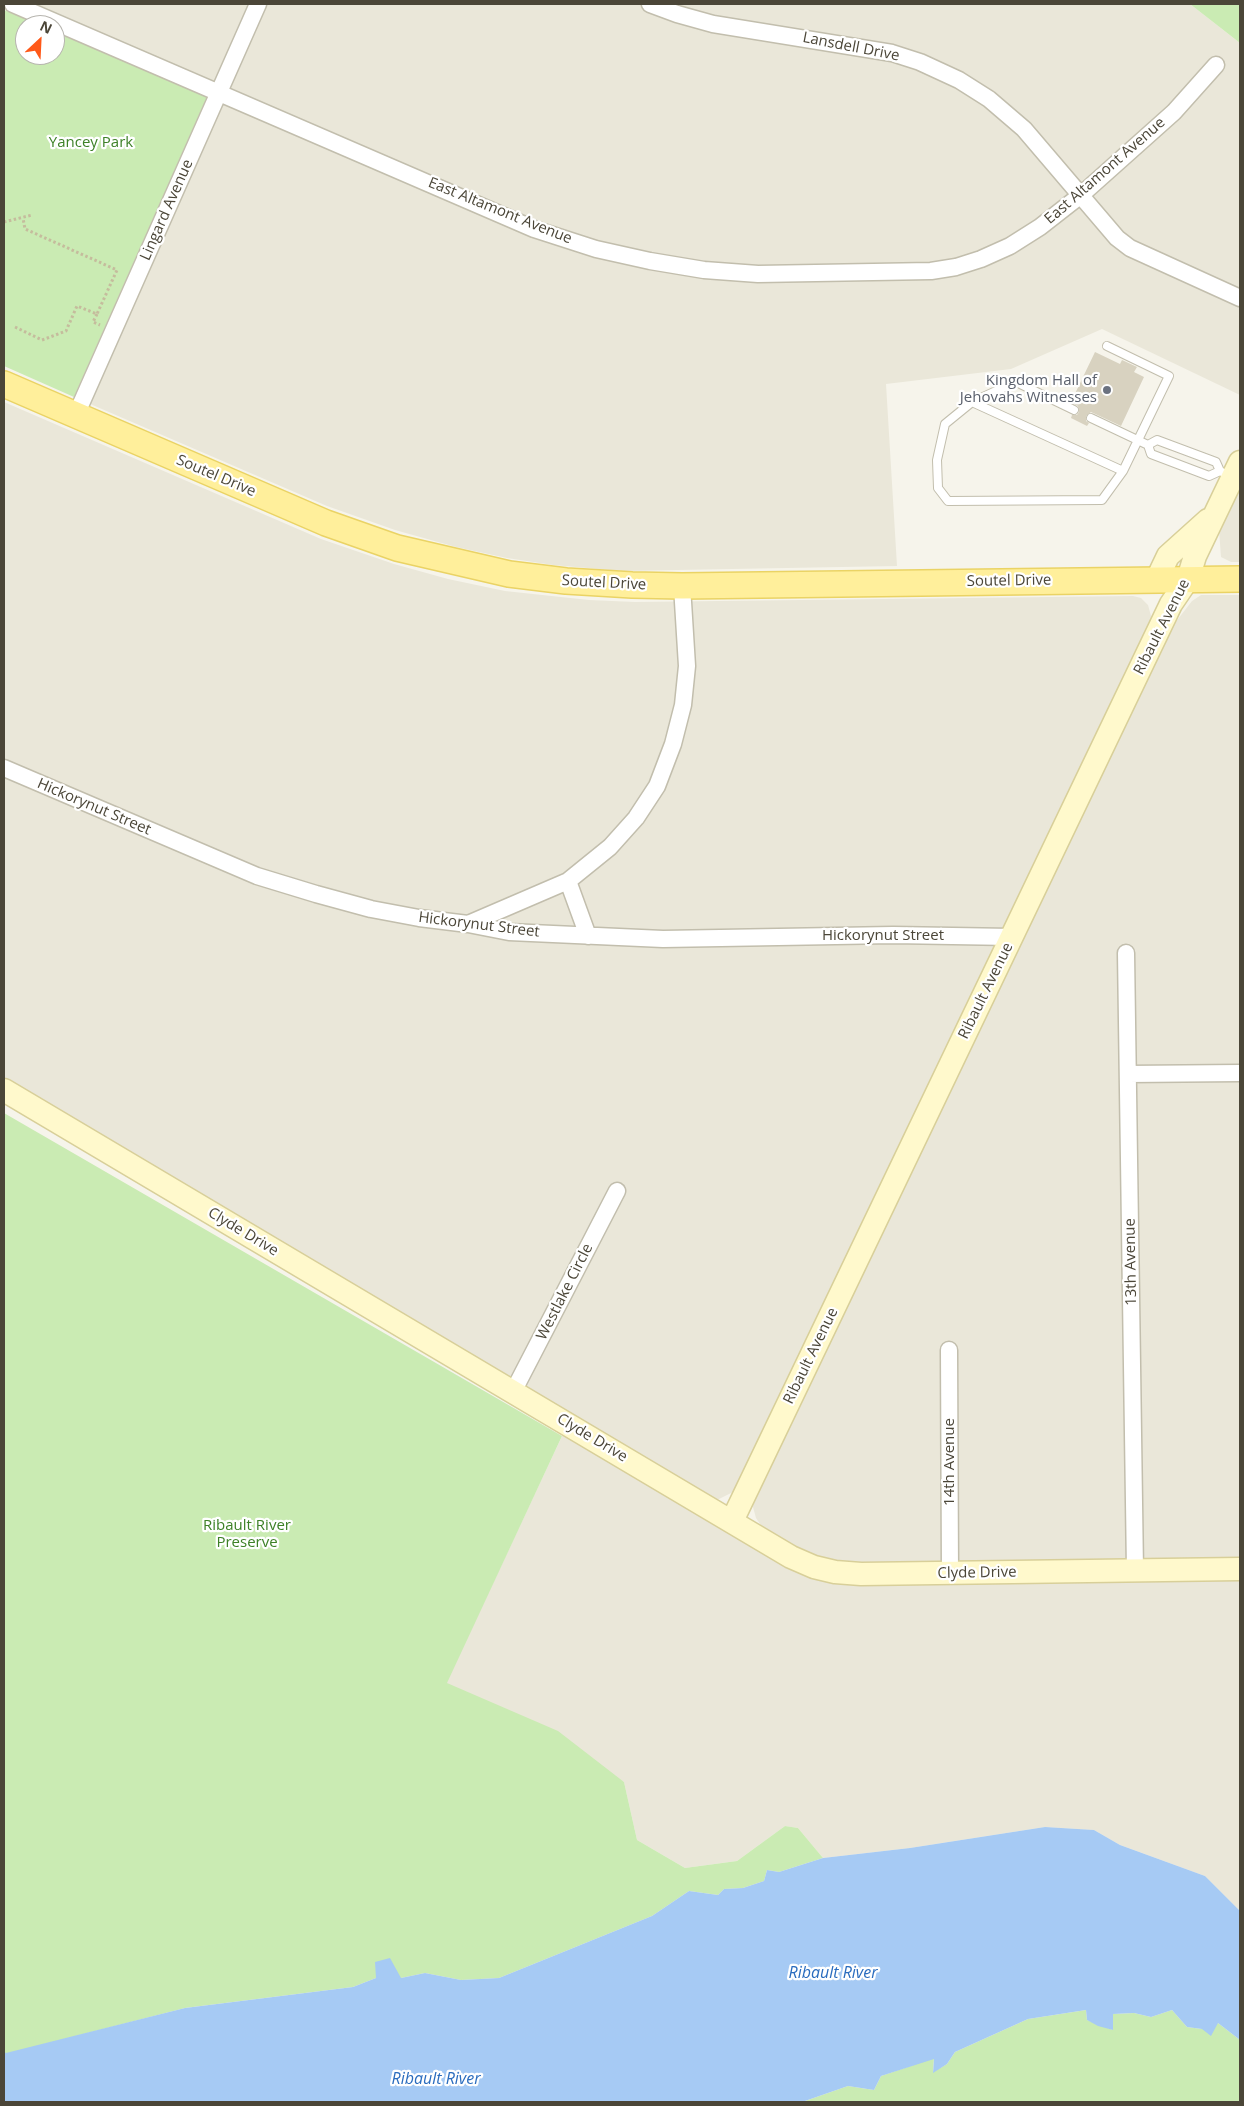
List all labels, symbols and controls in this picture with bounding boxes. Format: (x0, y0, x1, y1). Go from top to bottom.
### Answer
north arrow (15, 15, 65, 65)
text: N (37, 16, 55, 38)
street label: Lansdell Drive (801, 29, 901, 65)
street label: East Altamont Avenue (1041, 114, 1169, 228)
park label: Yancey Park (49, 134, 133, 152)
street label: Lingard Avenue (137, 157, 197, 263)
street label: East Altamont Avenue (425, 174, 575, 248)
place label: Kingdom Hall of Jehovahs Witnesses (960, 372, 1097, 407)
marker: Kingdom Hall of Jehovahs Witnesses (1101, 384, 1113, 396)
street label: Soutel Drive (174, 451, 258, 501)
street label: Soutel Drive (967, 571, 1051, 591)
street label: Soutel Drive (561, 572, 647, 594)
street label: Ribault Avenue (1130, 576, 1194, 678)
street label: Hickorynut Street (34, 775, 154, 839)
street label: Hickorynut Street (417, 909, 541, 941)
street label: Hickorynut Street (822, 927, 944, 945)
street label: Ribault Avenue (955, 940, 1017, 1042)
street label: Clyde Drive (205, 1204, 281, 1260)
street label: 13th Avenue (1121, 1218, 1141, 1306)
street label: Westlake Circle (533, 1241, 597, 1343)
street label: Ribault Avenue (780, 1305, 842, 1407)
street label: Clyde Drive (554, 1410, 630, 1466)
street label: 14th Avenue (941, 1418, 959, 1506)
park label: Ribault River Preserve (203, 1517, 291, 1552)
street label: Clyde Drive (937, 1563, 1017, 1583)
water label: Ribault River (788, 1963, 878, 1983)
water label: Ribault River (391, 2069, 481, 2089)

